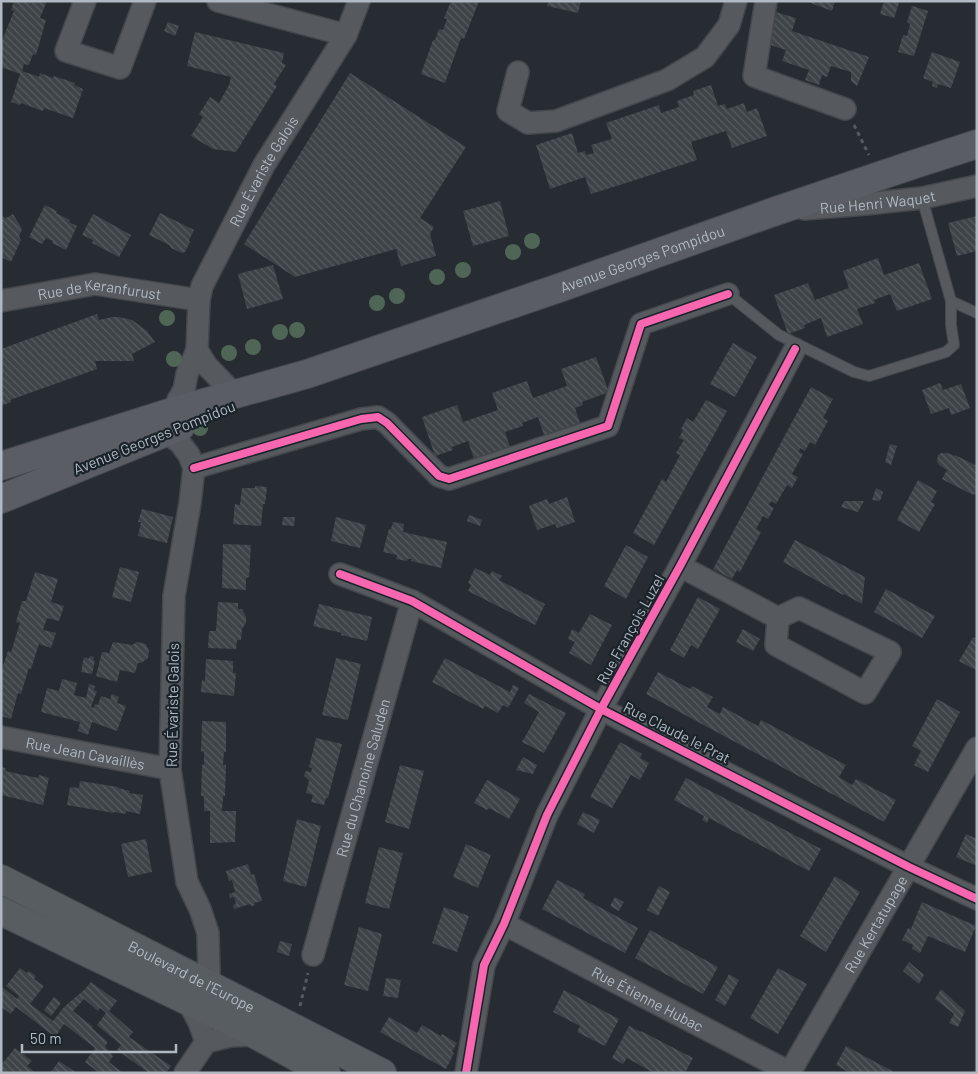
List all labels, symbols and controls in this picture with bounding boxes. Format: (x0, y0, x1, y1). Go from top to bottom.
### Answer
street label: Rue Évariste Galois (225, 112, 302, 229)
street label: Rue Henri Waquet (819, 186, 937, 217)
street label: Avenue Georges Pompidou (557, 221, 727, 296)
street label: Rue de Keranfurust (36, 275, 163, 303)
street label: Avenue Georges Pompidou (70, 396, 238, 478)
street label: Rue François Luzel (592, 571, 668, 687)
street label: Rue Évariste Galois (162, 643, 182, 767)
street label: Rue du Chanoine Saluden (332, 697, 393, 859)
street label: Rue Claude le Prat (621, 697, 733, 767)
street label: Rue Jean Cavaillès (25, 733, 146, 773)
street label: Rue Kertatupage (840, 872, 911, 976)
street label: Boulevard de l'Europe (125, 936, 258, 1016)
street label: Rue Étienne Hubac (589, 962, 707, 1035)
scale bar (22, 1022, 176, 1054)
text: 50 m (30, 1029, 62, 1047)

